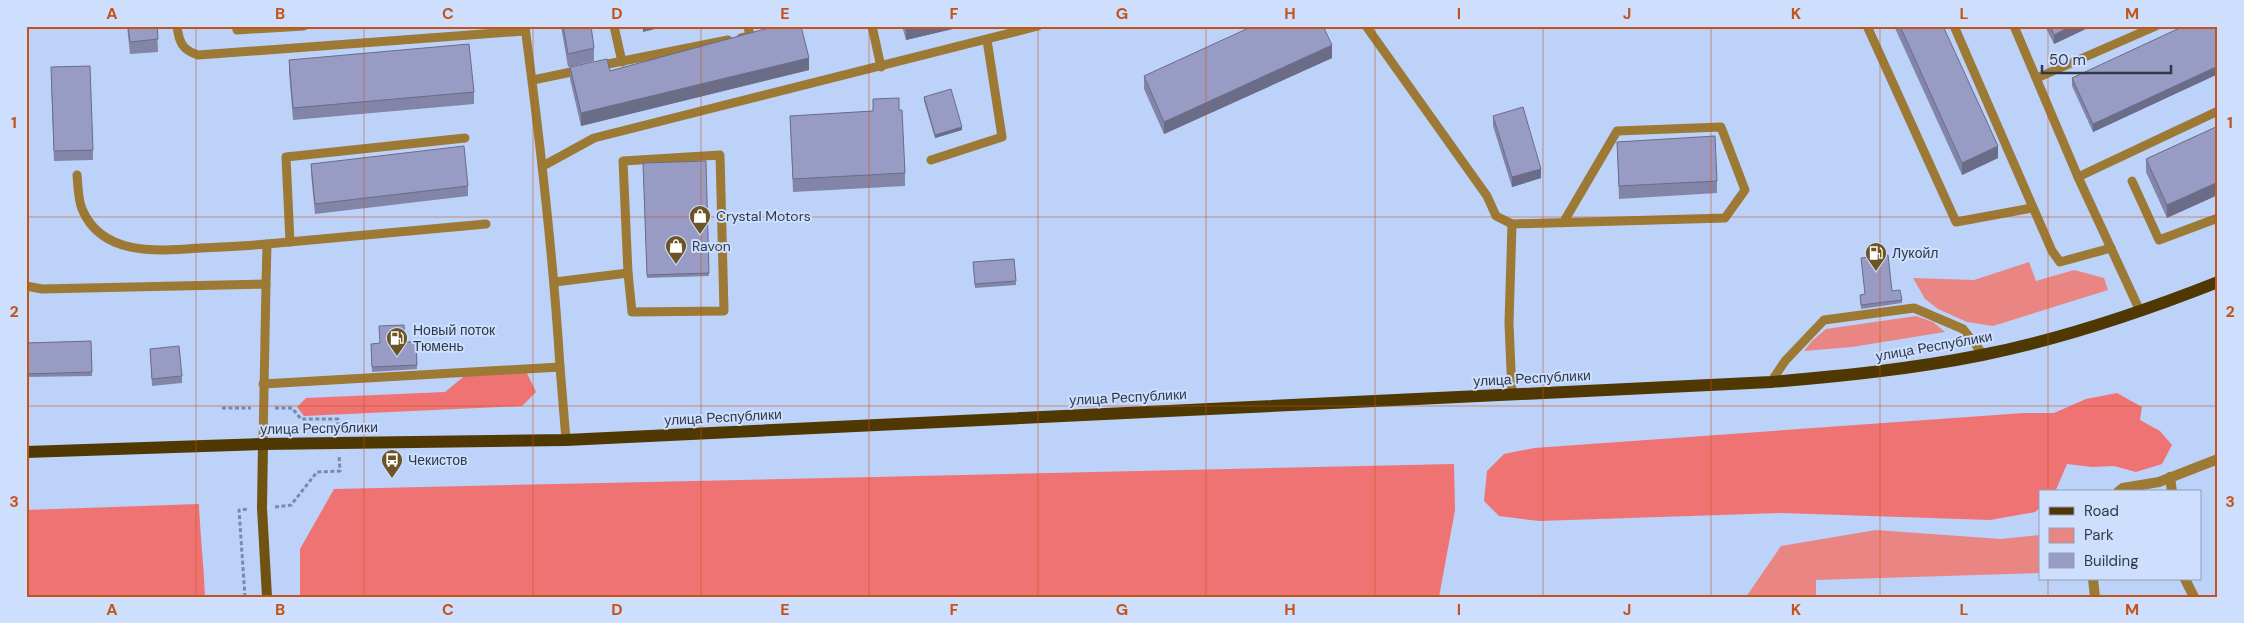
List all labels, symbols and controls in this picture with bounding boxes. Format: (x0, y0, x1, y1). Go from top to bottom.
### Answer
text: A (106, 3, 118, 24)
text: B (275, 3, 285, 24)
text: C (442, 3, 454, 24)
text: D (611, 3, 623, 24)
text: E (780, 3, 790, 24)
text: F (950, 3, 959, 24)
text: G (1116, 3, 1128, 24)
text: H (1284, 3, 1296, 24)
text: I (1457, 3, 1461, 24)
text: J (1623, 3, 1631, 24)
text: K (1791, 3, 1802, 24)
text: L (1960, 3, 1969, 24)
text: M (2125, 3, 2139, 24)
scale bar (2042, 42, 2170, 74)
text: 50 m (2049, 50, 2086, 70)
text: 1 (11, 112, 17, 133)
text: 1 (2227, 112, 2233, 133)
shop icon: Crystal Motors (688, 204, 712, 235)
place label: Crystal Motors (716, 207, 811, 225)
shop icon: Ravon (664, 234, 688, 265)
place label: Ravon (692, 237, 731, 255)
fuel station icon: Лукойл (1864, 241, 1888, 272)
place label: Лукойл (1892, 244, 1938, 262)
text: 2 (9, 301, 19, 322)
text: 2 (2225, 301, 2235, 322)
place label: Новый поток Тюмень (413, 321, 496, 355)
fuel station icon: Новый поток Тюмень (385, 326, 409, 357)
street label: улица Республики (1874, 327, 1994, 365)
street label: улица Республики (1473, 366, 1591, 390)
street label: улица Республики (1069, 385, 1187, 409)
street label: улица Республики (664, 405, 782, 429)
street label: улица Республики (260, 418, 378, 438)
bus stop icon: Чекистов (380, 448, 404, 479)
place label: Чекистов (408, 451, 468, 469)
legend (2039, 490, 2202, 580)
text: 3 (9, 491, 19, 512)
text: 3 (2225, 491, 2235, 512)
text: Road (2084, 501, 2119, 521)
text: Park (2084, 525, 2114, 545)
text: Building (2084, 551, 2139, 571)
text: A (106, 599, 118, 620)
text: B (275, 599, 285, 620)
text: C (442, 599, 454, 620)
text: D (611, 599, 623, 620)
text: E (780, 599, 790, 620)
text: F (950, 599, 959, 620)
text: G (1116, 599, 1128, 620)
text: H (1284, 599, 1296, 620)
text: I (1457, 599, 1461, 620)
text: J (1623, 599, 1631, 620)
text: K (1791, 599, 1802, 620)
text: L (1960, 599, 1969, 620)
text: M (2125, 599, 2139, 620)

